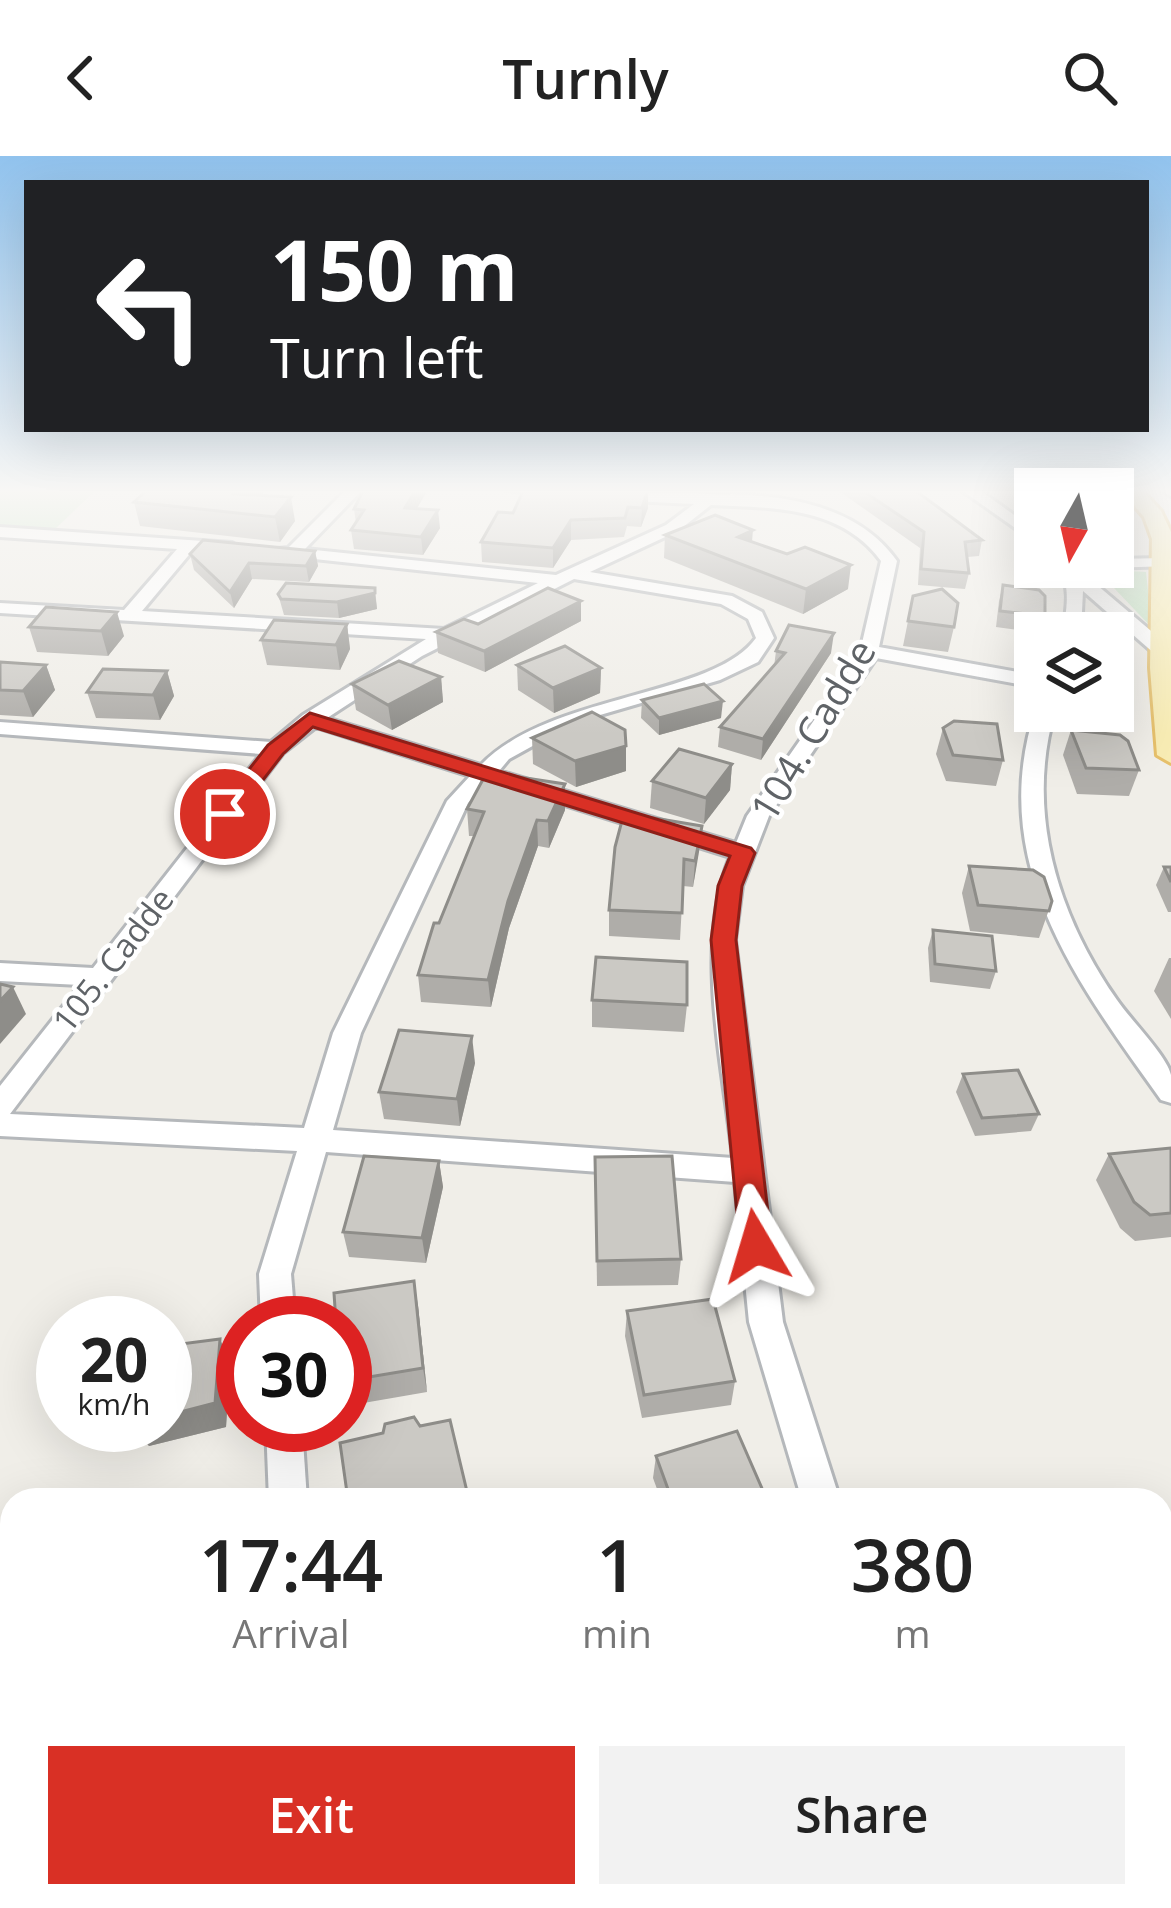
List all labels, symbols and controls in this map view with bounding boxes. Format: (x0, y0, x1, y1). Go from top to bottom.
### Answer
text: Turnly (502, 41, 669, 115)
icon: back (48, 45, 114, 111)
icon: search (1057, 45, 1123, 111)
text: 150 m (270, 211, 518, 326)
icon: left (72, 228, 228, 384)
text: Turn left (270, 320, 483, 394)
north arrow (1014, 468, 1134, 588)
map controls (1014, 468, 1134, 732)
button: layers (1014, 612, 1134, 732)
street label: 104. Cadde (737, 629, 887, 830)
pin (174, 763, 276, 865)
icon: arrive (192, 781, 258, 847)
street label: 105. Cadde (42, 878, 183, 1041)
position arrow (693, 1183, 819, 1309)
speed limit sign: 30 (216, 1296, 372, 1452)
text: 20 (80, 1318, 148, 1400)
text: km/h (78, 1383, 150, 1424)
text: 17:44 (199, 1515, 383, 1613)
text: 1 (596, 1515, 638, 1613)
text: 380 (851, 1515, 974, 1613)
text: Arrival (232, 1606, 350, 1659)
text: min (582, 1606, 652, 1659)
text: m (894, 1606, 930, 1659)
button: Exit (48, 1746, 575, 1884)
button: Share (599, 1746, 1125, 1884)

